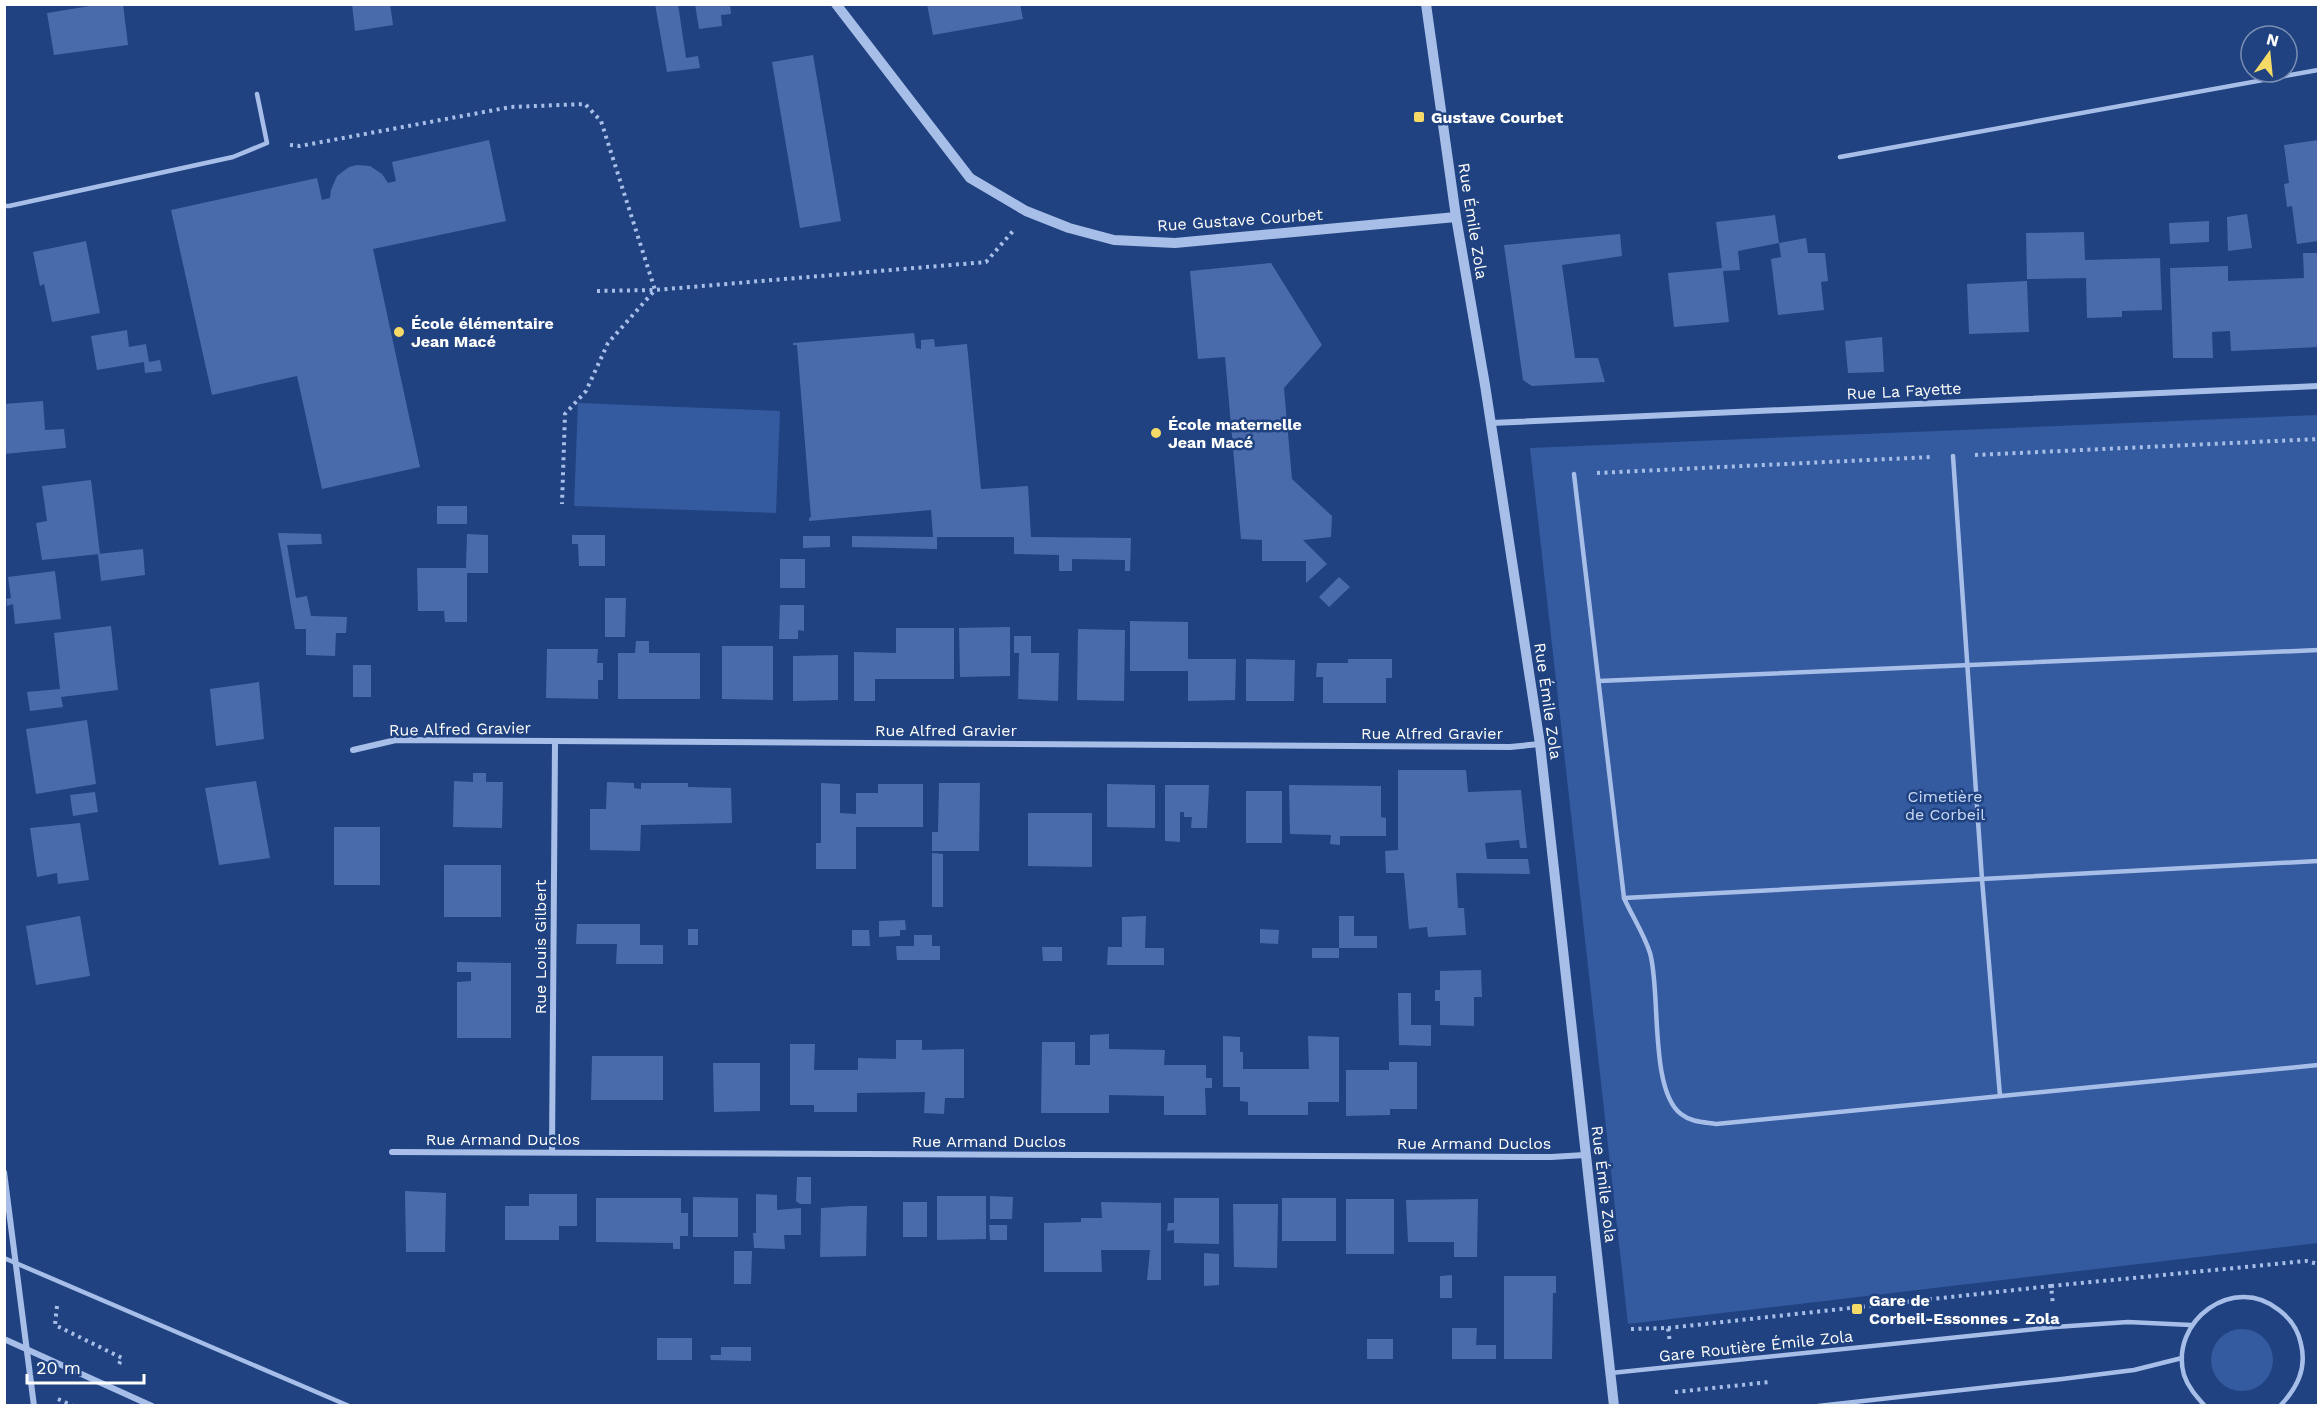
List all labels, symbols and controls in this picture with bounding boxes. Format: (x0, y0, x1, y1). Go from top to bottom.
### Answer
north arrow (2239, 24, 2299, 84)
text: N (2265, 29, 2281, 51)
place label: Gustave Courbet (1431, 108, 1563, 127)
marker: Gustave Courbet (1412, 110, 1426, 124)
street label: Rue Émile Zola (1454, 161, 1492, 281)
street label: Rue Gustave Courbet (1156, 205, 1324, 235)
place label: École élémentaire Jean Macé (411, 314, 554, 351)
marker: École élémentaire Jean Macé (392, 325, 406, 339)
street label: Rue La Fayette (1846, 379, 1962, 403)
place label: École maternelle Jean Macé (1168, 415, 1302, 452)
marker: École maternelle Jean Macé (1149, 426, 1163, 440)
street label: Rue Émile Zola (1530, 641, 1566, 761)
street label: Rue Alfred Gravier (389, 718, 532, 740)
street label: Rue Alfred Gravier (875, 721, 1018, 740)
street label: Rue Alfred Gravier (1361, 724, 1504, 743)
park label: Cimetière de Corbeil (1905, 787, 1985, 824)
street label: Rue Louis Gilbert (531, 879, 550, 1014)
street label: Rue Émile Zola (1587, 1124, 1621, 1244)
street label: Rue Armand Duclos (426, 1130, 580, 1149)
street label: Rue Armand Duclos (912, 1132, 1066, 1151)
street label: Rue Armand Duclos (1397, 1134, 1551, 1153)
place label: Gare de Corbeil-Essonnes - Zola (1869, 1291, 2060, 1328)
marker: Gare de Corbeil-Essonnes - Zola (1850, 1302, 1864, 1316)
street label: Gare Routière Émile Zola (1658, 1326, 1854, 1366)
scale bar (27, 1347, 144, 1385)
text: 20 m (36, 1357, 81, 1378)

